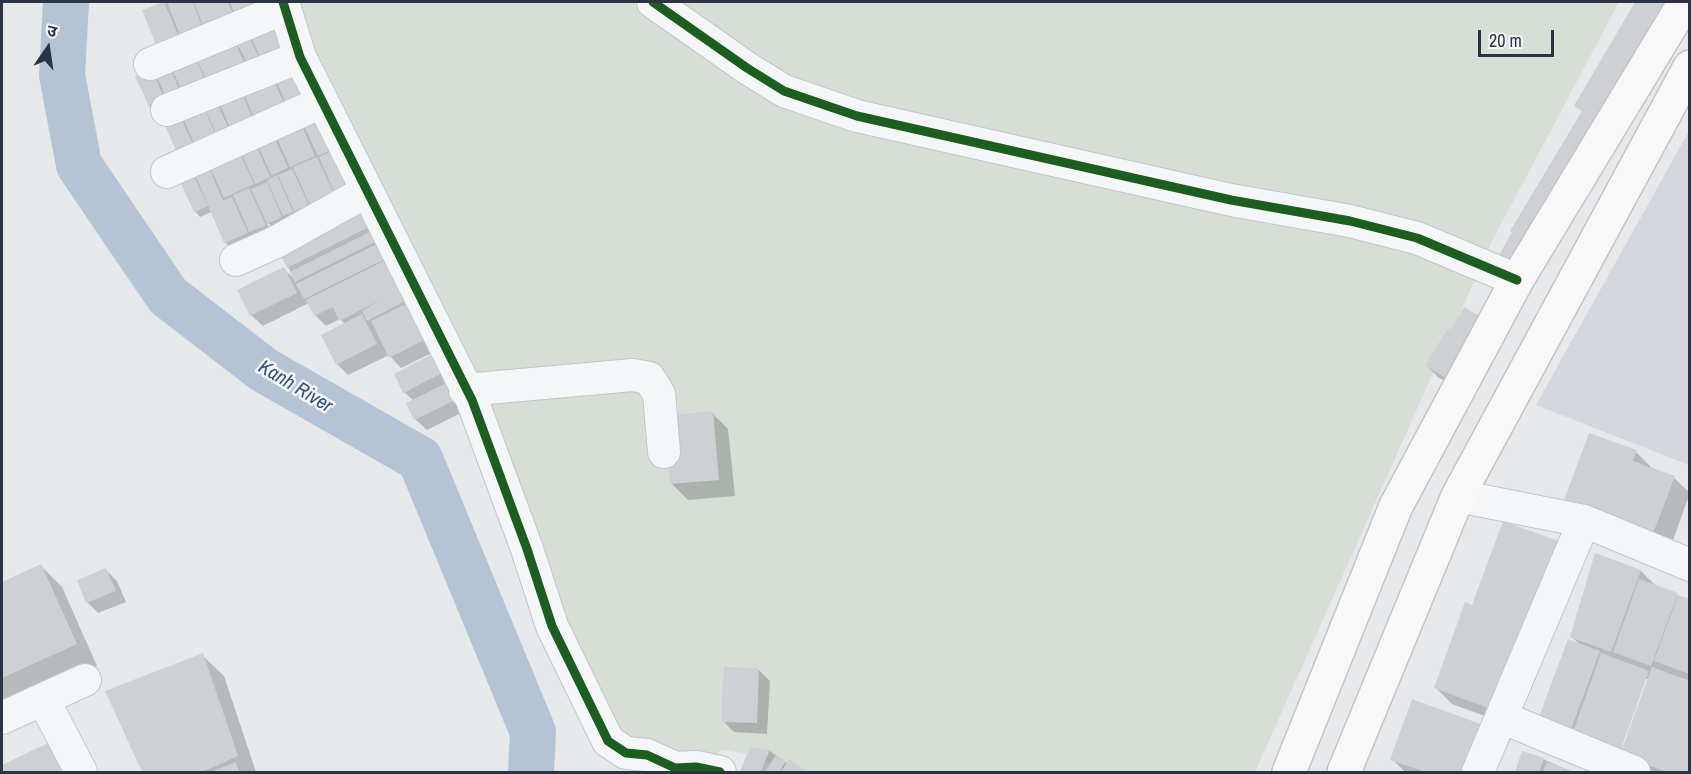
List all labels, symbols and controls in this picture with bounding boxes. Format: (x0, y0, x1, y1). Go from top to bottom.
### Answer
north arrow (18, 18, 78, 78)
scale bar (1481, 18, 1558, 56)
text: उ (45, 19, 59, 42)
text: 20 m (1489, 28, 1522, 53)
water label: Kanh River (254, 356, 336, 418)

